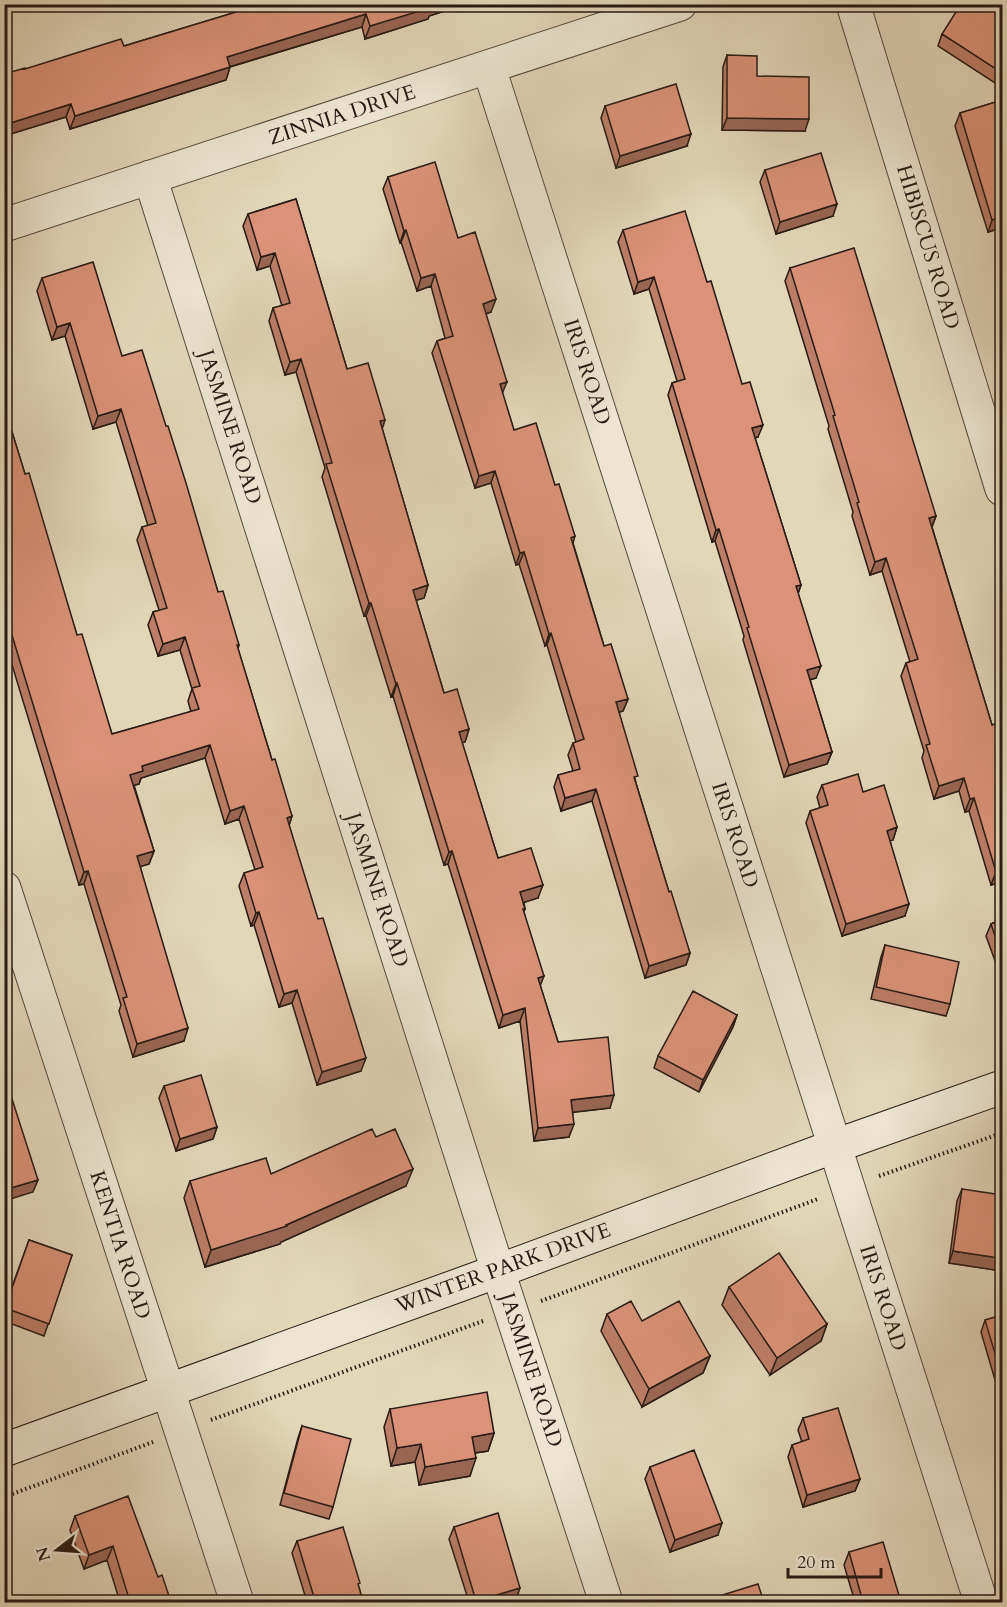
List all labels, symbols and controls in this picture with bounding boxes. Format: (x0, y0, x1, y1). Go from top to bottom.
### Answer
street label: ZINNIA DRIVE (265, 78, 419, 152)
street label: HIBISCUS ROAD (889, 161, 967, 333)
street label: IRIS ROAD (556, 315, 618, 429)
street label: JASMINE ROAD (190, 343, 269, 508)
street label: IRIS ROAD (704, 778, 766, 892)
street label: JASMINE ROAD (337, 806, 416, 971)
street label: KENTIA ROAD (82, 1167, 158, 1323)
street label: WINTER PARK DRIVE (390, 1216, 615, 1321)
street label: IRIS ROAD (852, 1241, 914, 1355)
street label: JASMINE ROAD (491, 1286, 570, 1451)
north arrow (27, 1520, 87, 1580)
scale bar (788, 1541, 881, 1579)
text: N (31, 1544, 56, 1564)
text: 20 m (797, 1550, 836, 1575)

